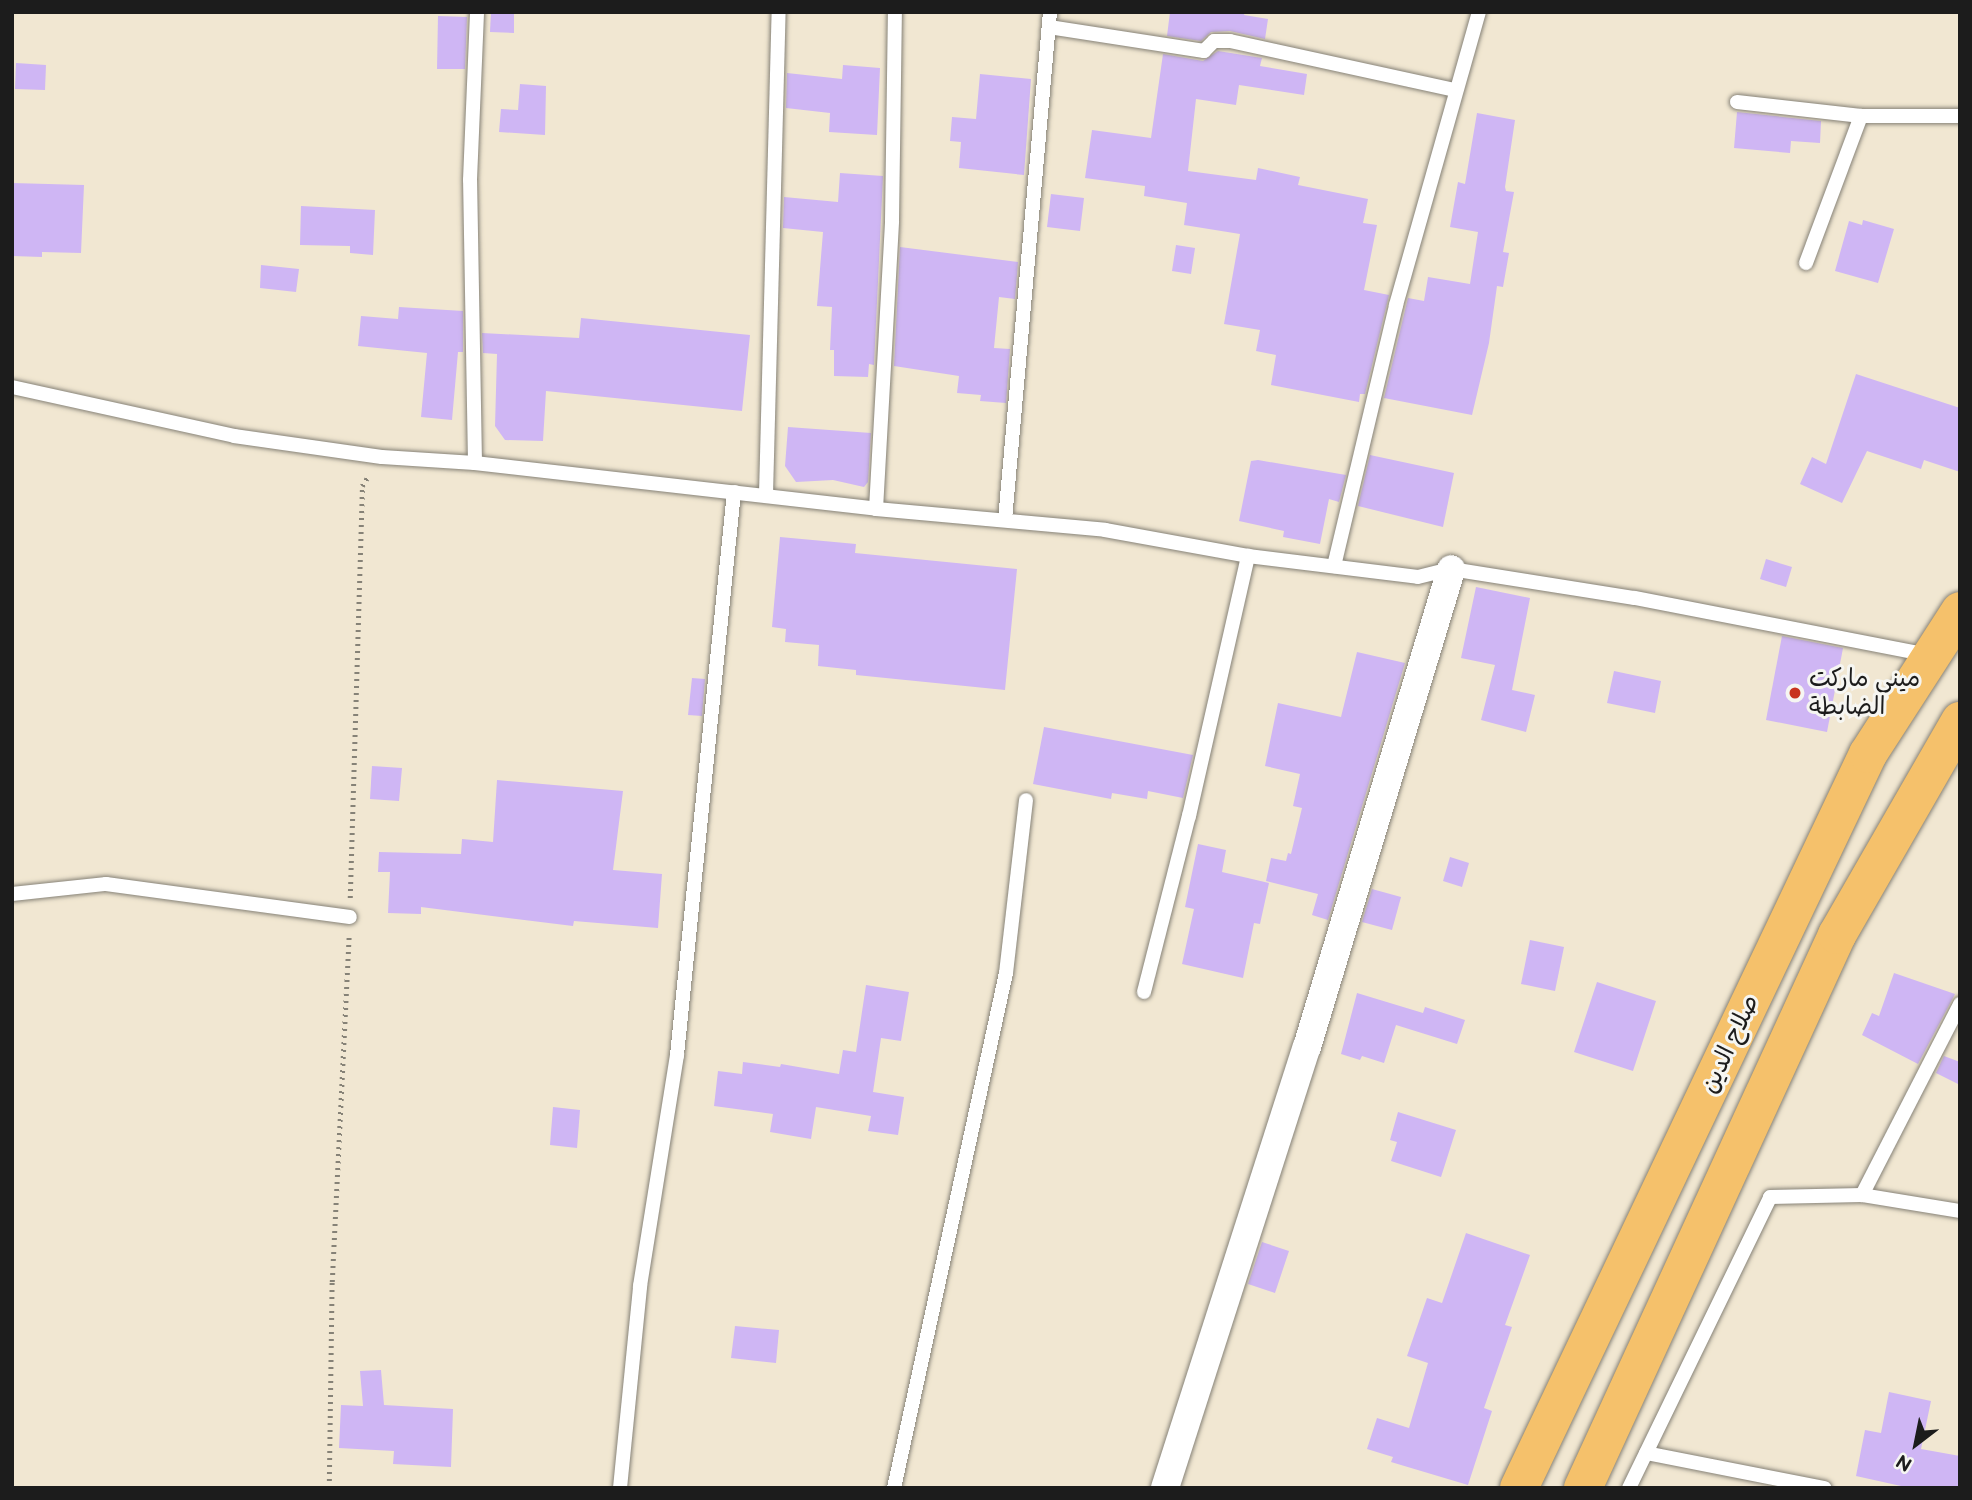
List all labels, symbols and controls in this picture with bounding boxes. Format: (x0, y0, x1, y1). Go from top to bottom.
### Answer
place label: ميني ماركت الضابطة (1809, 665, 1920, 721)
marker: ميني ماركت الضابطة (1787, 685, 1803, 701)
street label: صلاح الدين (1695, 990, 1765, 1098)
north arrow (1881, 1409, 1951, 1479)
text: N (1892, 1449, 1917, 1476)

